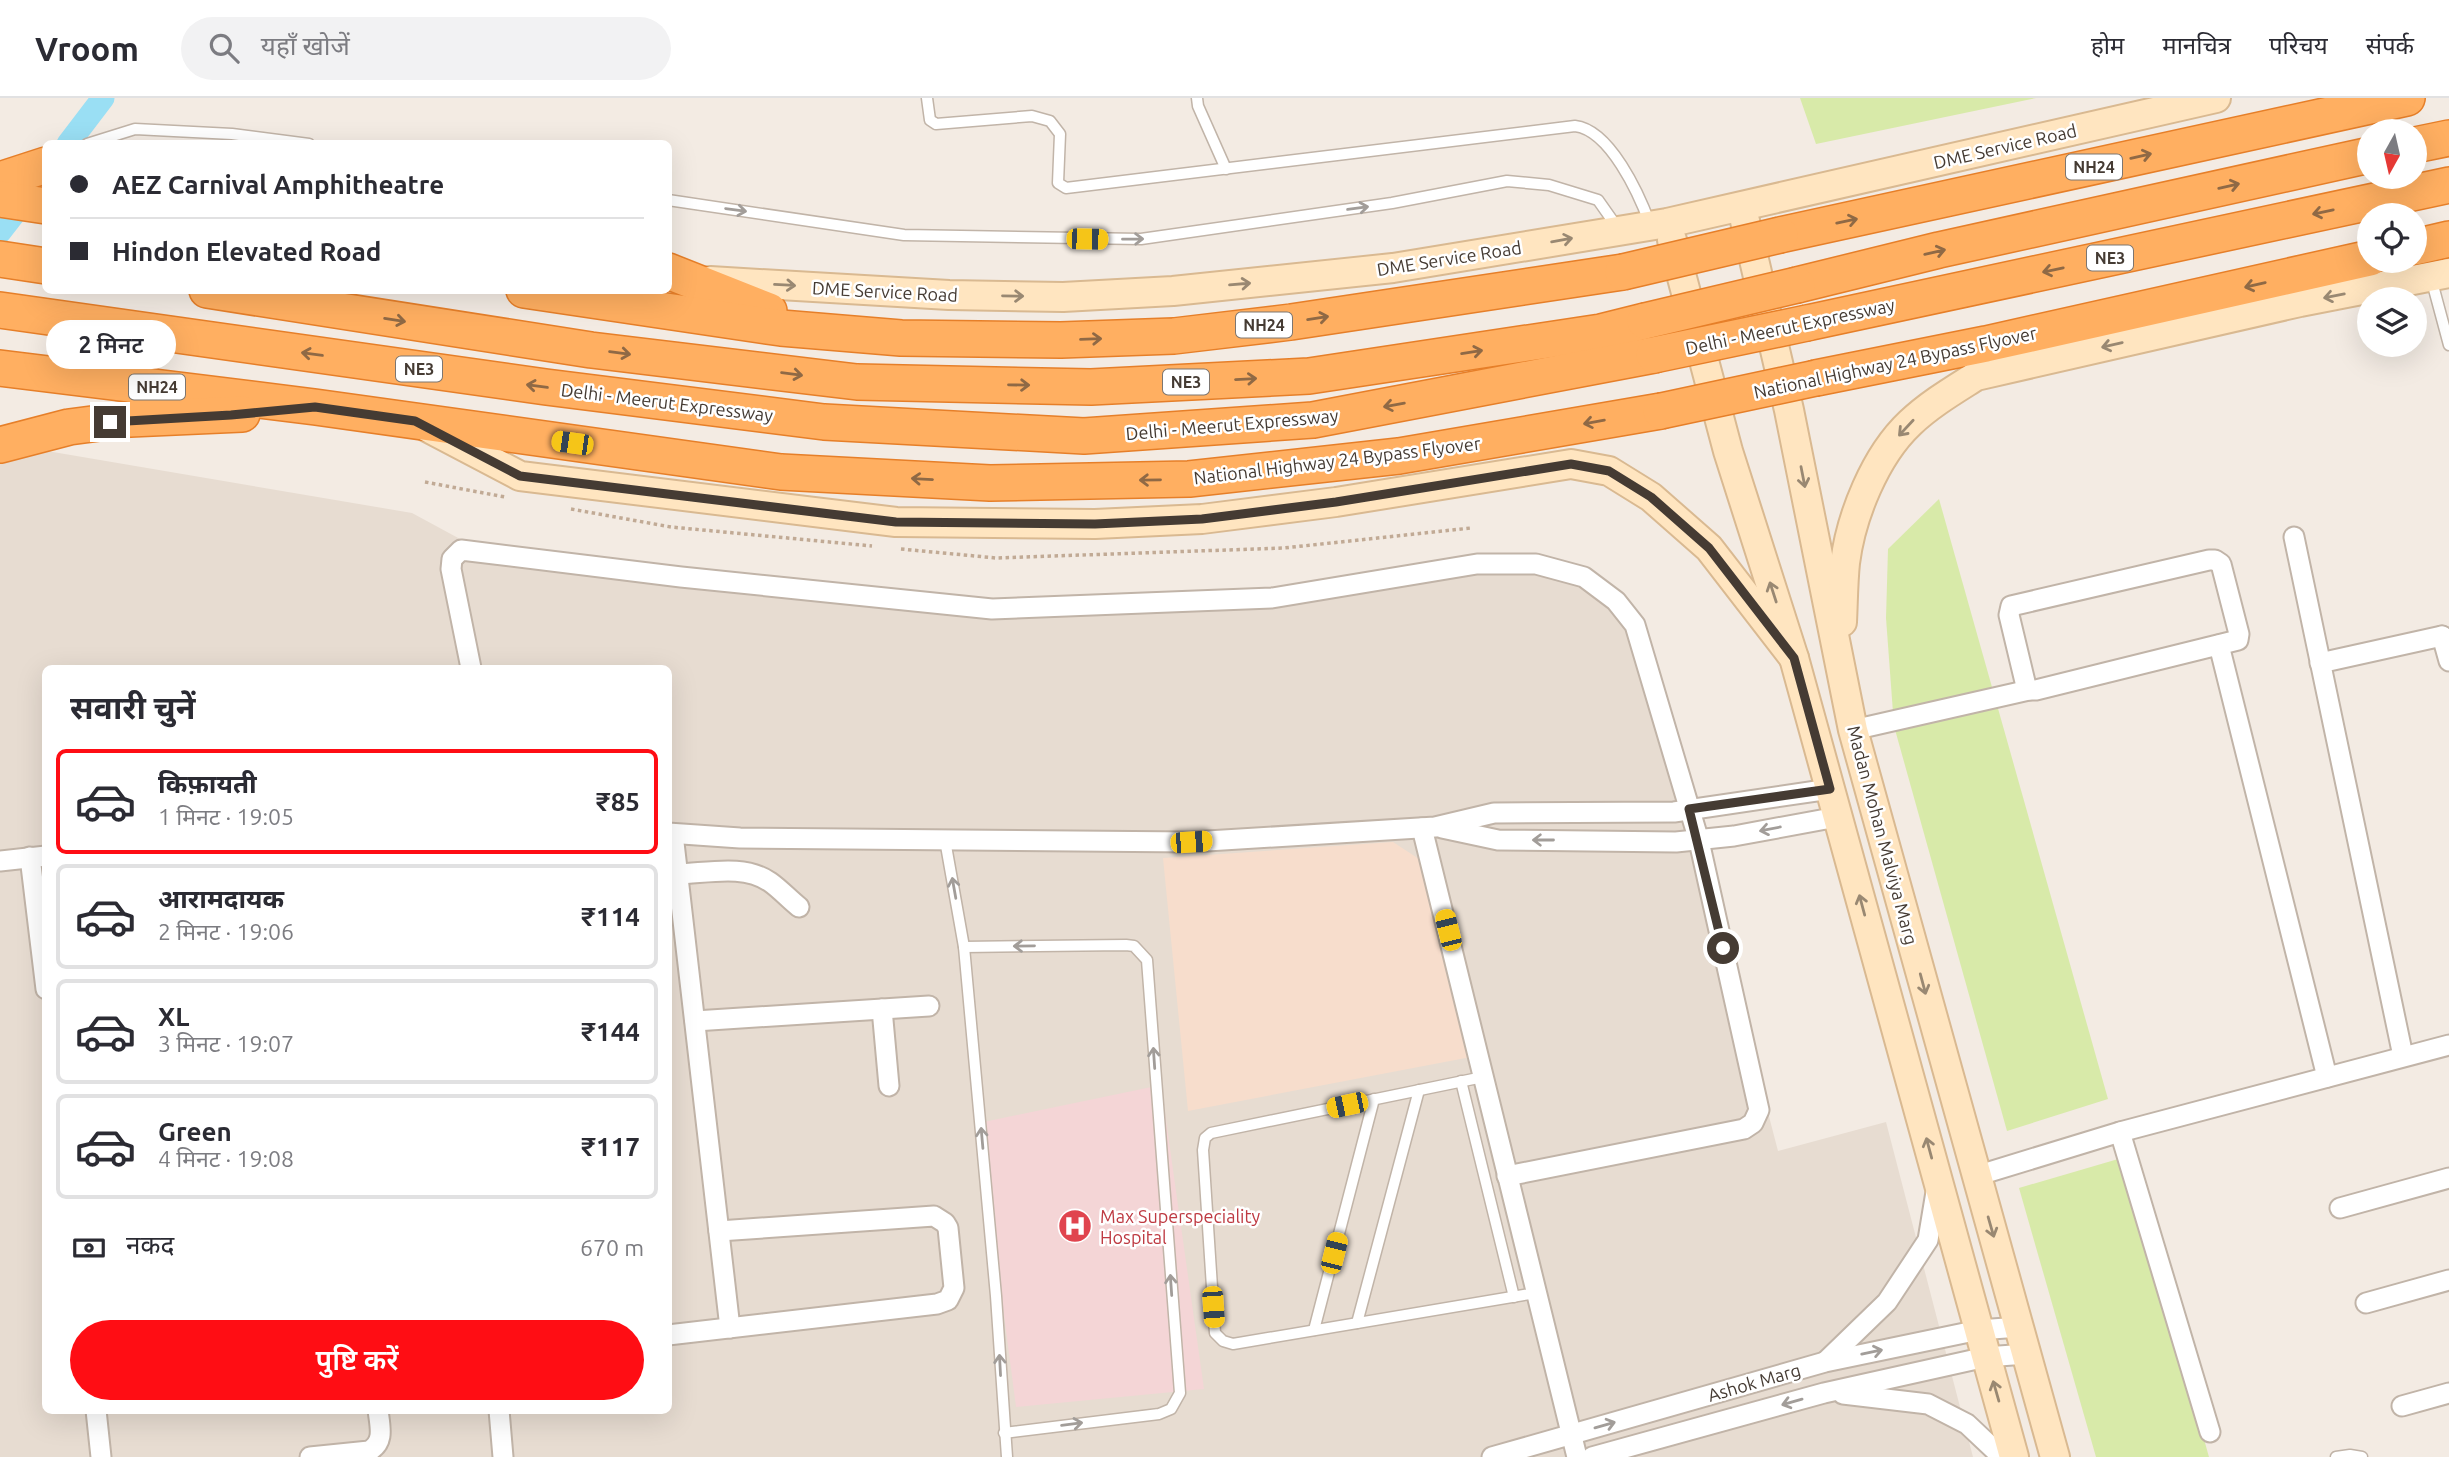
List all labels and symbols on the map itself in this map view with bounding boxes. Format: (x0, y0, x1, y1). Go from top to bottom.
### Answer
north arrow (2357, 119, 2427, 189)
street label: DME Service Road (1932, 120, 2078, 172)
one-way arrow (2129, 149, 2152, 163)
road number: NH24 (2066, 155, 2122, 180)
one-way arrow (2217, 179, 2240, 192)
one-way arrow (1347, 201, 1369, 214)
one-way arrow (724, 204, 747, 217)
one-way arrow (2312, 206, 2335, 219)
one-way arrow (1835, 213, 1858, 227)
car (1066, 228, 1109, 250)
one-way arrow (1121, 232, 1144, 246)
one-way arrow (1550, 233, 1573, 246)
street label: DME Service Road (1375, 237, 1523, 279)
one-way arrow (1923, 244, 1946, 258)
road number: NE3 (2087, 246, 2133, 270)
one-way arrow (2042, 265, 2064, 278)
street label: DME Service Road (811, 277, 959, 305)
one-way arrow (1228, 278, 1251, 291)
one-way arrow (774, 279, 797, 292)
one-way arrow (2244, 279, 2267, 292)
one-way arrow (1001, 289, 1024, 303)
one-way arrow (2323, 289, 2346, 303)
street label: Delhi - Meerut Expressway (1684, 294, 1897, 358)
one-way arrow (1306, 311, 1329, 324)
one-way arrow (383, 313, 406, 326)
road number: NH24 (1236, 313, 1292, 338)
callout: 2 मिनट (45, 320, 175, 370)
street label: National Highway 24 Bypass Flyover (1752, 322, 2038, 402)
one-way arrow (1080, 332, 1103, 346)
one-way arrow (2101, 339, 2124, 352)
one-way arrow (1460, 345, 1483, 358)
one-way arrow (301, 347, 324, 360)
one-way arrow (608, 347, 631, 360)
road number: NE3 (396, 356, 442, 382)
one-way arrow (780, 368, 803, 381)
road number: NE3 (1163, 370, 1209, 394)
one-way arrow (1235, 373, 1258, 386)
road number: NH24 (129, 374, 185, 400)
one-way arrow (526, 379, 549, 392)
street label: Delhi - Meerut Expressway (560, 379, 774, 425)
one-way arrow (1007, 379, 1030, 392)
one-way arrow (1383, 399, 1406, 412)
street label: Delhi - Meerut Expressway (1125, 405, 1339, 443)
route end (94, 406, 126, 438)
one-way arrow (1583, 416, 1606, 429)
one-way arrow (1897, 419, 1914, 436)
car (550, 430, 595, 456)
street label: National Highway 24 Bypass Flyover (1192, 432, 1482, 488)
one-way arrow (1796, 465, 1810, 488)
one-way arrow (911, 473, 934, 486)
one-way arrow (1139, 473, 1162, 486)
one-way arrow (1766, 582, 1778, 604)
street label: Madan Mohan Malviya Marg (1844, 723, 1922, 947)
one-way arrow (1759, 823, 1782, 836)
car (1170, 830, 1213, 854)
one-way arrow (1532, 833, 1555, 847)
one-way arrow (947, 877, 960, 899)
one-way arrow (1854, 895, 1867, 917)
car (1433, 907, 1464, 953)
route start (1707, 932, 1739, 964)
one-way arrow (1013, 939, 1036, 953)
one-way arrow (1918, 973, 1931, 995)
one-way arrow (1147, 1047, 1160, 1070)
car (1325, 1090, 1370, 1120)
one-way arrow (975, 1127, 988, 1150)
one-way arrow (1921, 1137, 1934, 1159)
place label: Max Superspeciality Hospital (1100, 1206, 1261, 1247)
hospital icon: Max Superspeciality Hospital (1056, 1207, 1094, 1245)
one-way arrow (1985, 1216, 1998, 1238)
car (1319, 1230, 1350, 1276)
one-way arrow (1165, 1273, 1178, 1296)
car (1202, 1285, 1225, 1329)
one-way arrow (1860, 1345, 1883, 1359)
one-way arrow (994, 1353, 1007, 1376)
street label: Ashok Marg (1705, 1359, 1803, 1405)
one-way arrow (1988, 1380, 2001, 1402)
one-way arrow (1781, 1396, 1803, 1409)
one-way arrow (1594, 1417, 1616, 1430)
one-way arrow (1060, 1418, 1083, 1431)

